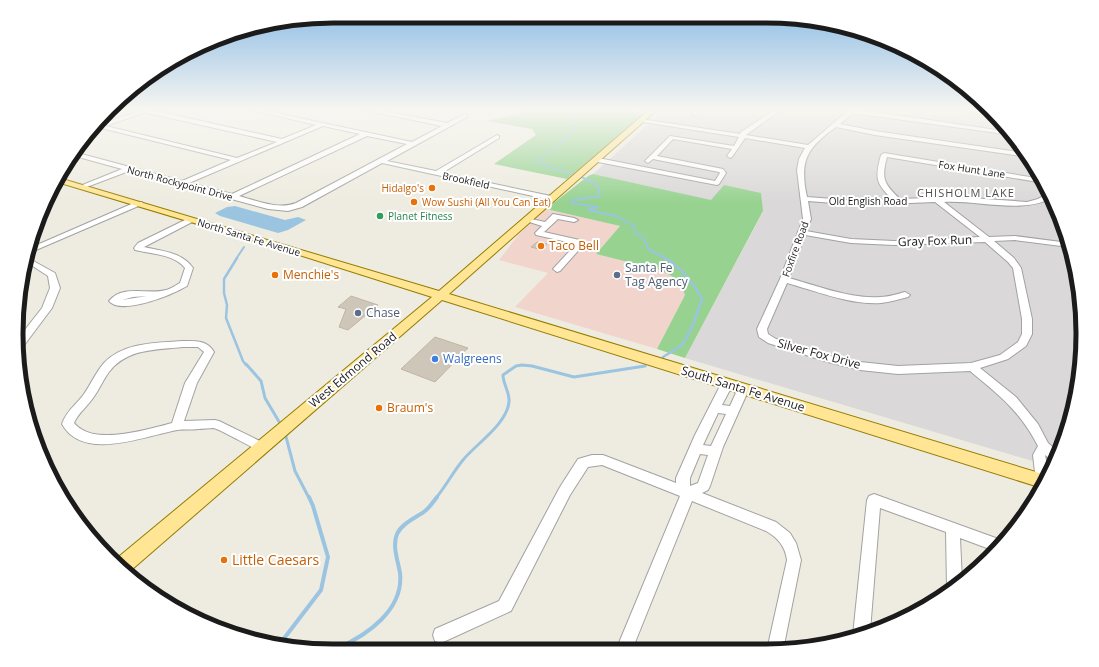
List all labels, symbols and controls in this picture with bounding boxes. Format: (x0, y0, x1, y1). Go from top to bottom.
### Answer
street label: Fox Hunt Lane (938, 157, 1007, 181)
street label: North Rockypoint Drive (126, 162, 235, 204)
street label: Brookfield (441, 168, 491, 192)
place label: Hidalgo's (382, 181, 424, 195)
marker: Hidalgo's (427, 183, 437, 193)
district label: CHISHOLM LAKE (917, 185, 1015, 200)
street label: Old English Road (829, 194, 907, 208)
place label: Wow Sushi (All You Can Eat) (422, 195, 551, 209)
marker: Wow Sushi (All You Can Eat) (409, 197, 419, 207)
place label: Planet Fitness (388, 209, 453, 223)
marker: Planet Fitness (375, 211, 385, 221)
street label: North Santa Fe Avenue (196, 215, 303, 259)
street label: Foxfire Road (778, 219, 812, 279)
street label: Gray Fox Run (898, 231, 972, 250)
place label: Taco Bell (549, 237, 599, 254)
marker: Taco Bell (536, 241, 546, 251)
place label: Santa Fe Tag Agency (625, 259, 689, 290)
place label: Menchie's (283, 266, 339, 283)
marker: Menchie's (270, 270, 280, 280)
marker: Santa Fe Tag Agency (612, 270, 622, 280)
place label: Chase (366, 304, 400, 321)
marker: Chase (353, 308, 363, 318)
street label: West Edmond Road (305, 328, 400, 411)
street label: Silver Fox Drive (776, 334, 863, 373)
place label: Walgreens (443, 350, 502, 367)
marker: Walgreens (430, 354, 440, 364)
street label: South Santa Fe Avenue (679, 362, 807, 415)
place label: Braum's (387, 399, 433, 416)
marker: Braum's (374, 403, 384, 413)
place label: Little Caesars (232, 550, 319, 569)
marker: Little Caesars (219, 555, 229, 565)

